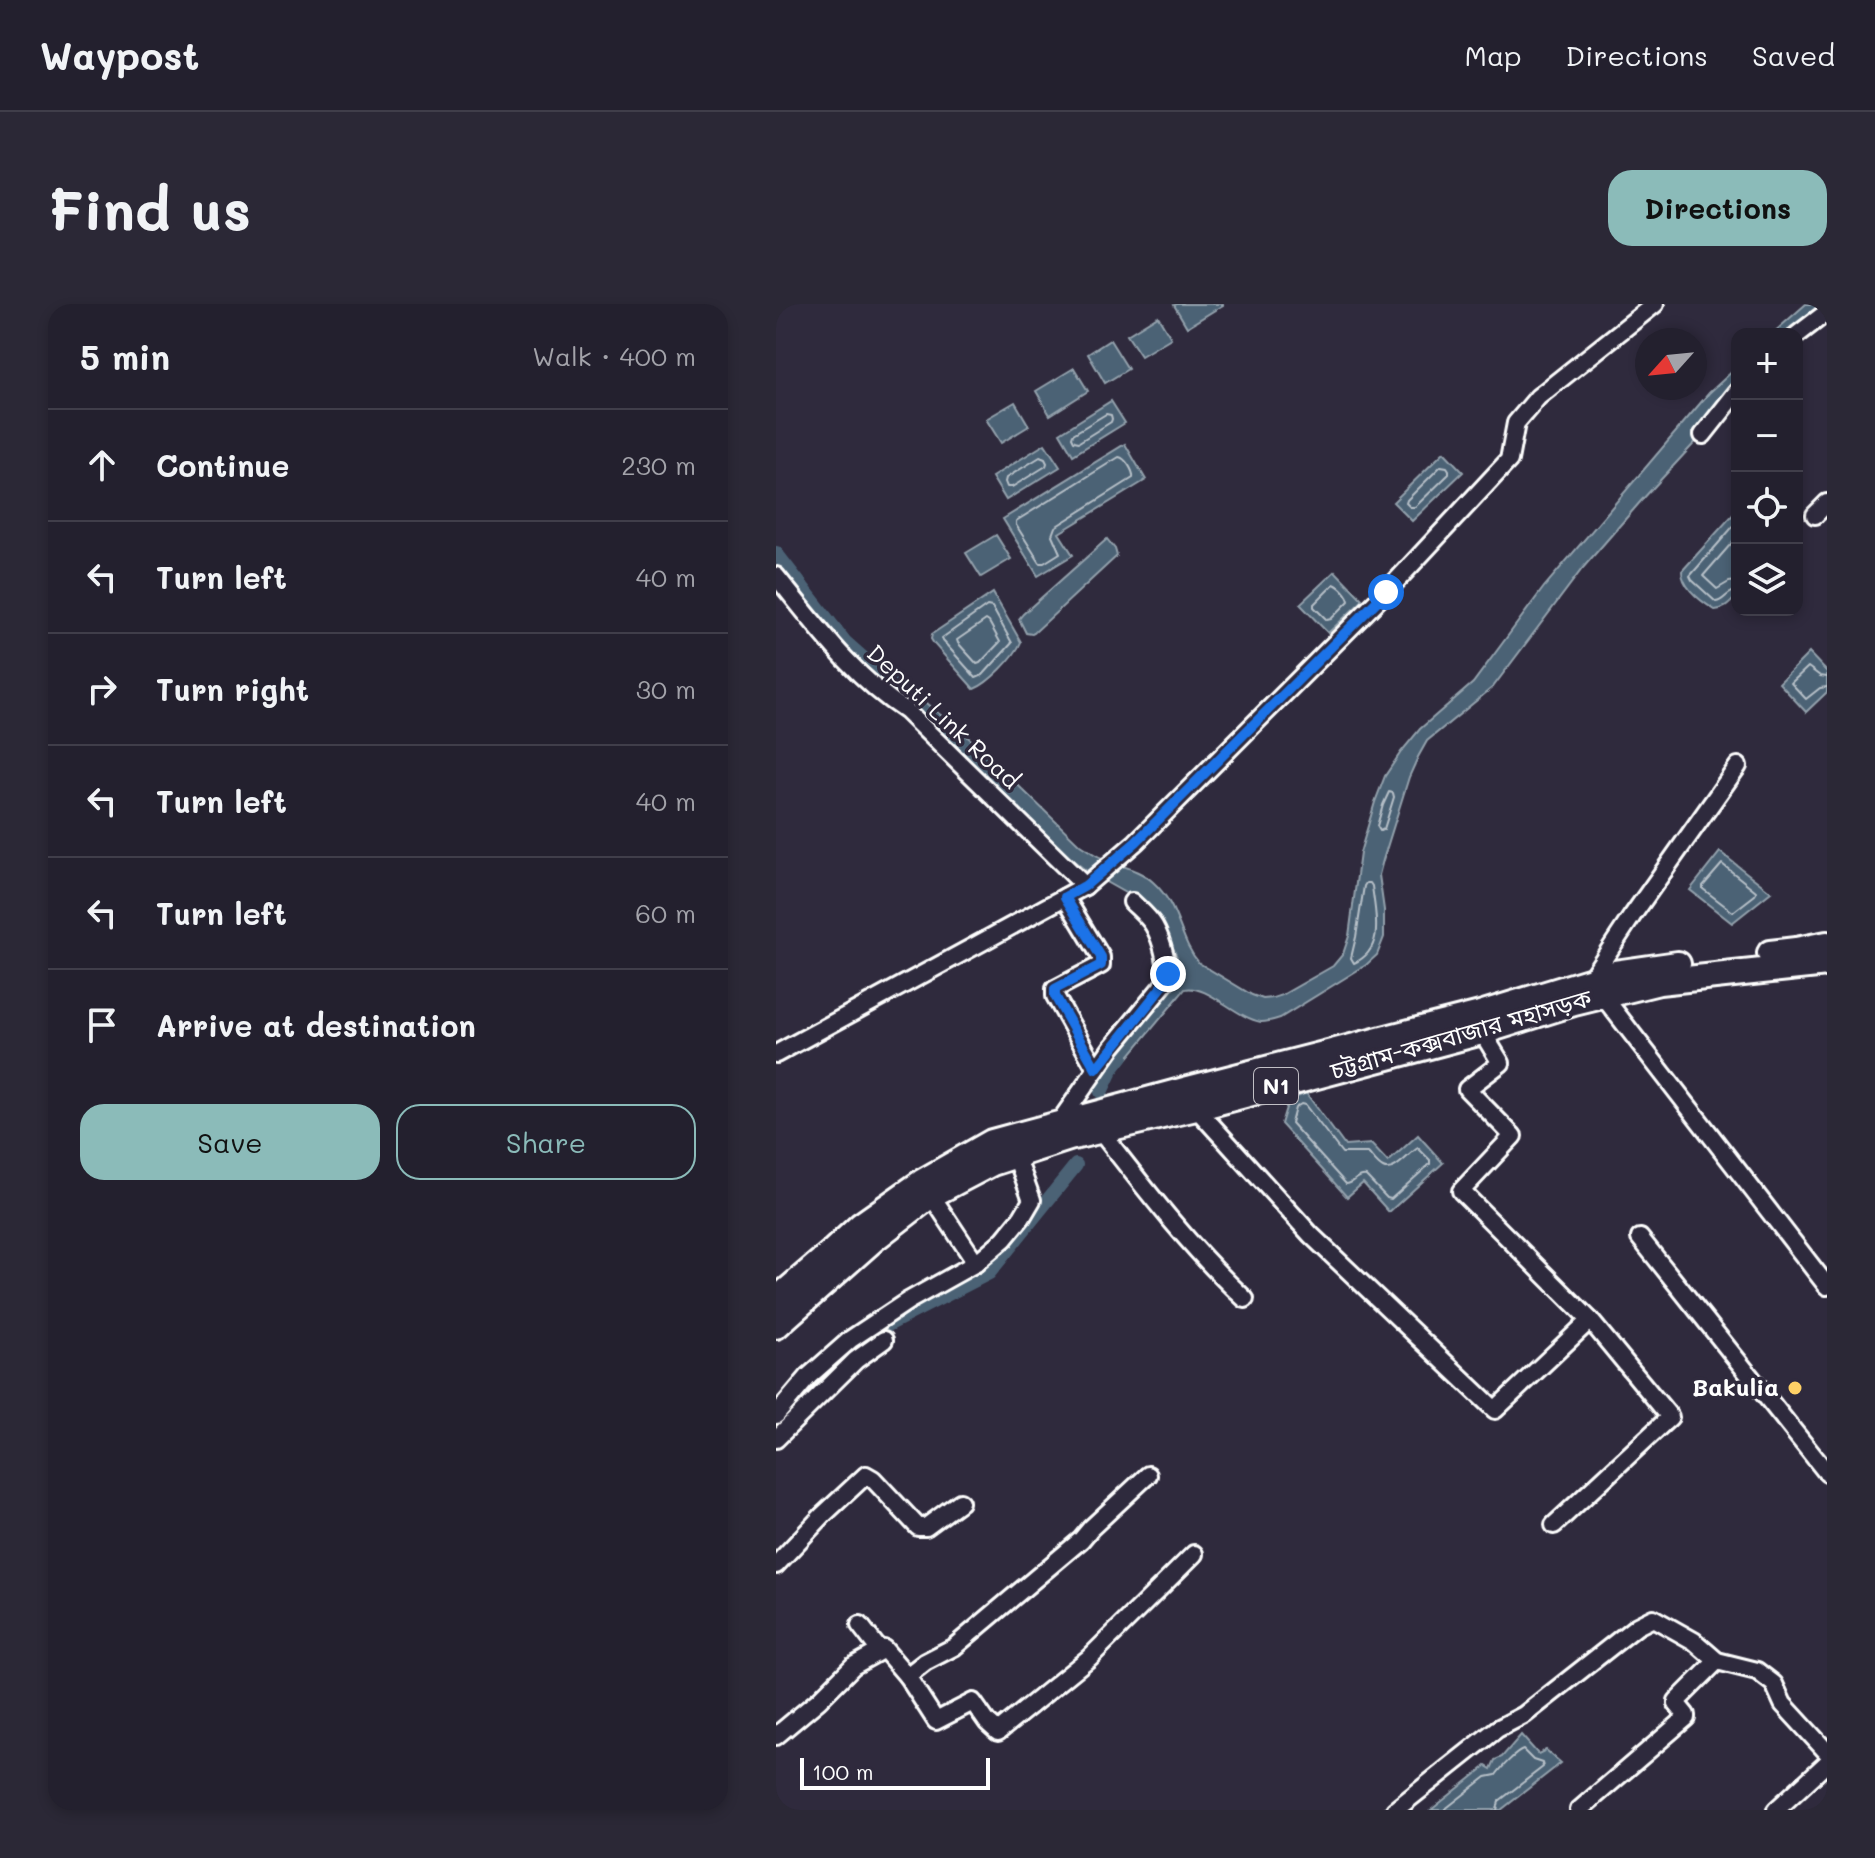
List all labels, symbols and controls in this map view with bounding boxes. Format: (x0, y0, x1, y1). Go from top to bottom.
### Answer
text: Waypost (40, 30, 199, 80)
text: Map (1465, 37, 1522, 73)
text: Directions (1566, 37, 1708, 73)
text: Saved (1752, 37, 1835, 73)
button: Directions (1608, 170, 1827, 246)
text: Find us (48, 172, 251, 245)
north arrow (1635, 328, 1707, 400)
map controls (1731, 328, 1803, 616)
button: + (1731, 328, 1803, 400)
text: 5 min (80, 334, 170, 379)
text: Walk · 400 m (532, 339, 696, 373)
button: − (1731, 400, 1803, 472)
icon: ahead (80, 443, 124, 487)
text: Continue (156, 445, 289, 485)
text: 230 m (621, 448, 696, 482)
button: locate (1731, 472, 1803, 544)
button: layers (1731, 544, 1803, 616)
icon: left (80, 555, 124, 599)
text: Turn left (156, 557, 287, 597)
text: 40 m (636, 560, 696, 594)
route start (1368, 574, 1404, 610)
street label: Deputi Link Road (861, 637, 1027, 795)
icon: right (80, 667, 124, 711)
text: Turn right (156, 669, 309, 709)
text: 30 m (636, 672, 696, 706)
icon: left (80, 779, 124, 823)
text: Turn left (156, 781, 287, 821)
text: 40 m (636, 784, 696, 818)
icon: left (80, 891, 124, 935)
text: Turn left (156, 893, 287, 933)
text: 60 m (635, 896, 696, 930)
route end (1150, 956, 1186, 992)
street label: চট্টগ্রাম-কক্সবাজার মহাসড়ক (1326, 981, 1595, 1086)
icon: arrive (80, 1003, 124, 1047)
text: Arrive at destination (156, 1005, 476, 1045)
road number: N1 (1254, 1068, 1298, 1104)
button: Save (80, 1104, 380, 1180)
button: Share (396, 1104, 696, 1180)
place label: Bakulia (1692, 1371, 1779, 1402)
marker: Bakulia (1786, 1379, 1804, 1397)
scale bar (800, 1754, 990, 1790)
text: 100 m (812, 1757, 874, 1786)

